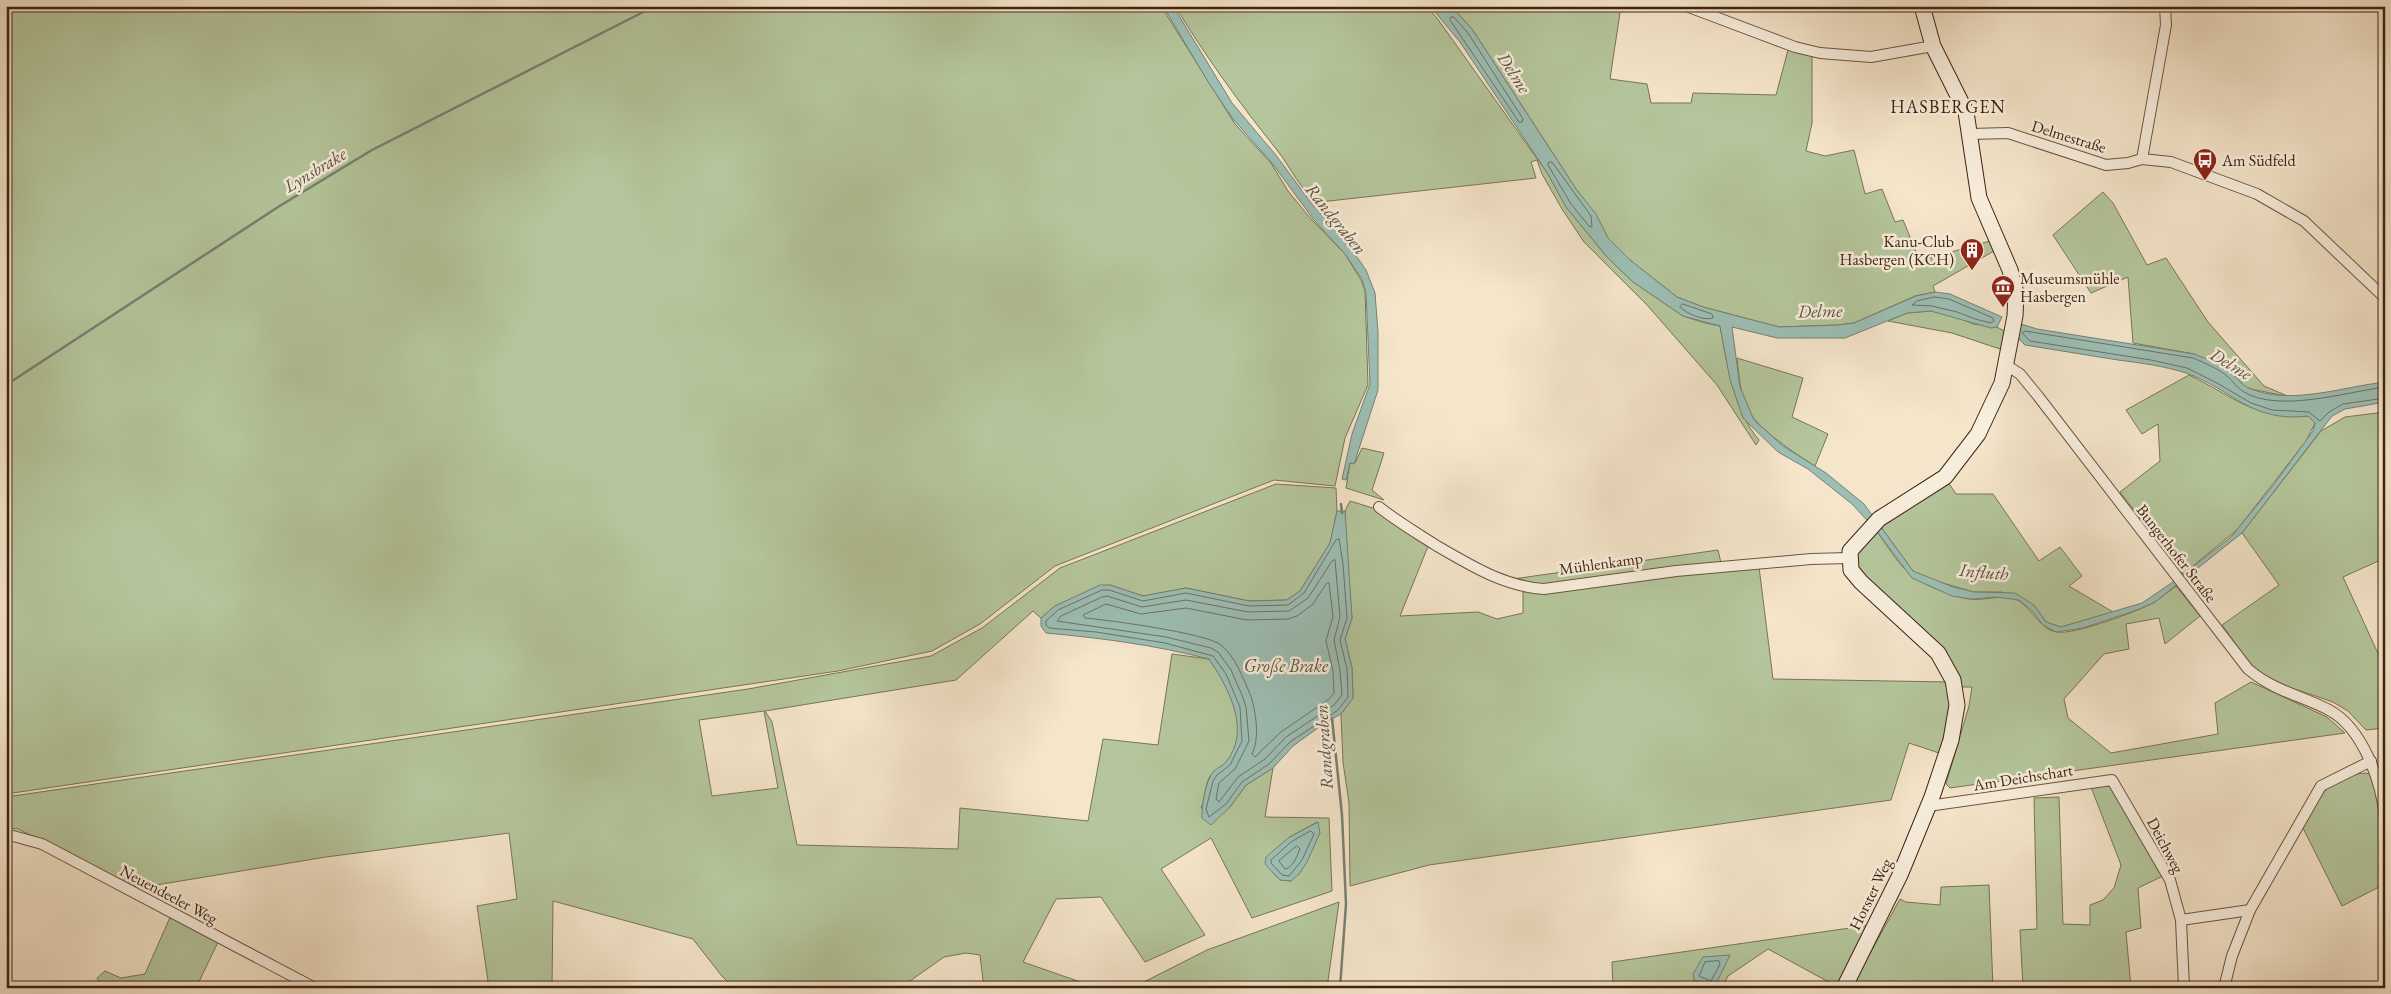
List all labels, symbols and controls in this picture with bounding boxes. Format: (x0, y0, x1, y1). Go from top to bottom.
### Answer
water label: Delme (1492, 47, 1537, 98)
district label: HASBERGEN (1890, 95, 2006, 118)
street label: Delmestraße (2029, 115, 2109, 158)
water label: Lynsbrake (278, 142, 351, 199)
bus stop icon: Am Südfeld (2192, 147, 2218, 181)
place label: Am Südfeld (2221, 150, 2296, 171)
water label: Randgraben (1300, 178, 1372, 260)
place label: Kanu-Club Hasbergen (KCH) (1840, 231, 1954, 270)
building icon: Kanu-Club Hasbergen (KCH) (1959, 237, 1985, 271)
place label: Museumsmühle Hasbergen (2020, 268, 2120, 307)
museum icon: Museumsmühle Hasbergen (1990, 274, 2016, 308)
water label: Delme (1796, 299, 1843, 322)
water label: Delme (2205, 342, 2257, 385)
street label: Bungerhofer Straße (2132, 500, 2221, 607)
street label: Mühlenkamp (1558, 547, 1644, 580)
water label: Influth (1957, 558, 2010, 586)
water label: Große Brake (1244, 654, 1329, 678)
water label: Randgraben (1309, 704, 1339, 790)
street label: Am Deichschart (1971, 759, 2074, 796)
street label: Deichweg (2142, 814, 2189, 878)
street label: Horster Weg (1844, 854, 1897, 934)
street label: Neuendeeler Weg (116, 860, 222, 929)

